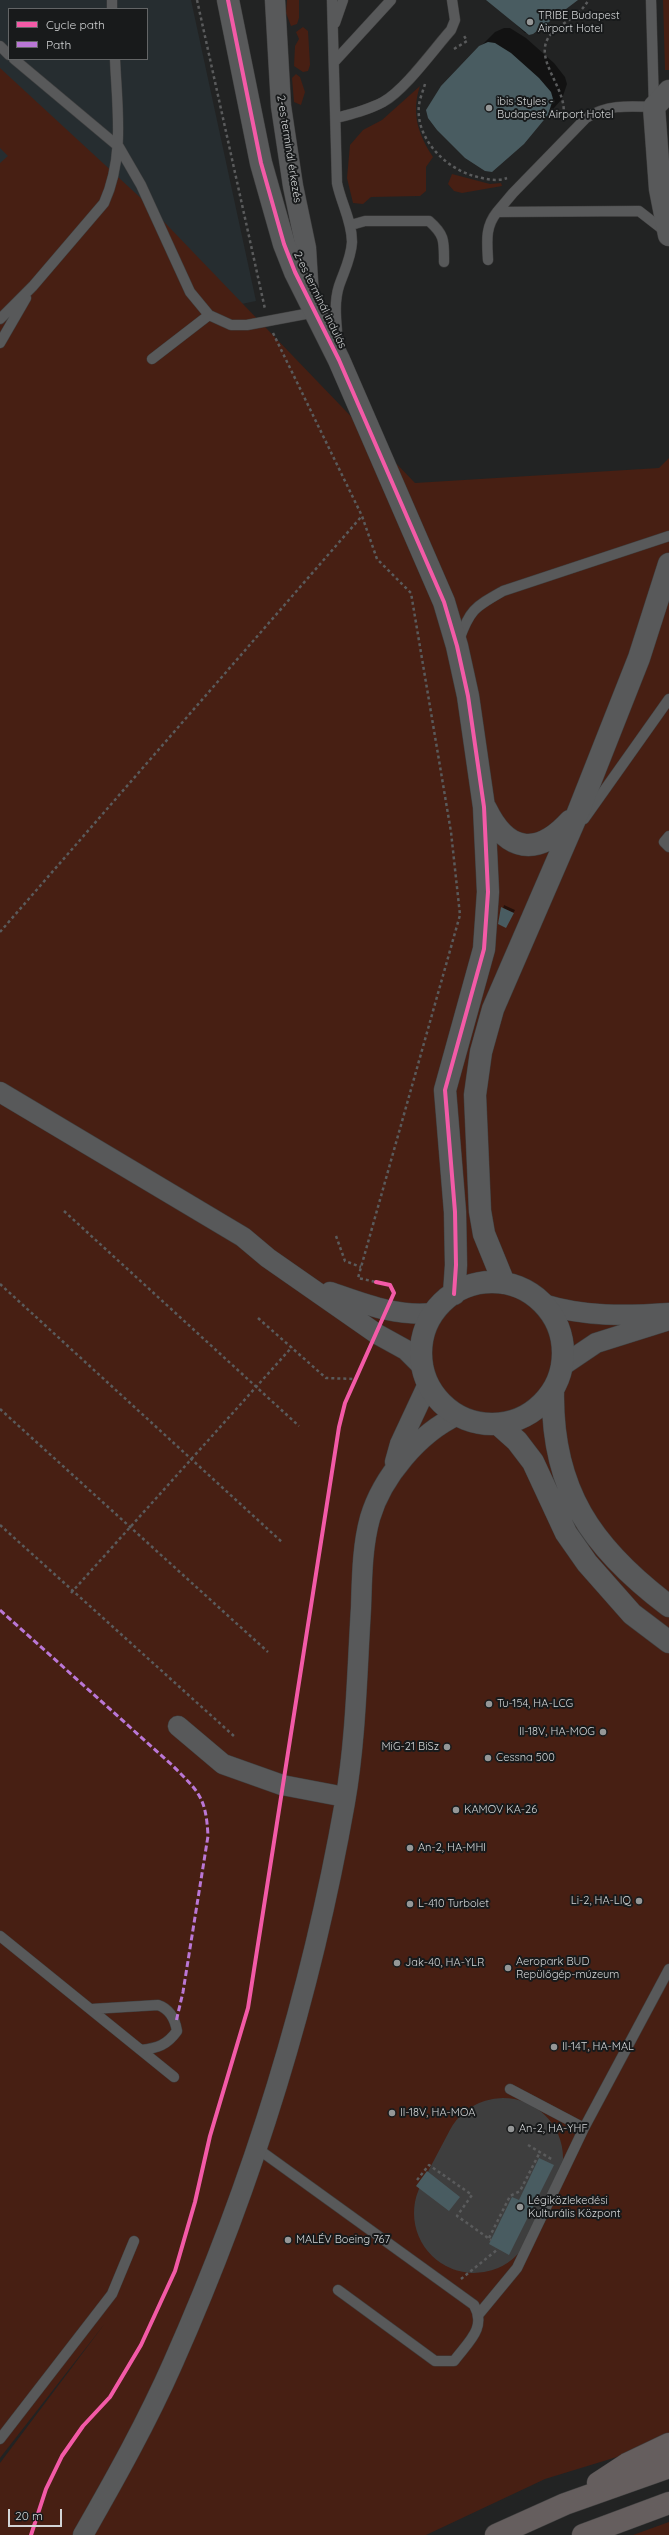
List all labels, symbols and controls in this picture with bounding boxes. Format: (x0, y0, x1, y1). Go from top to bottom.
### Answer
legend (8, 8, 148, 60)
place label: TRIBE Budapest Airport Hotel (538, 9, 620, 35)
text: Cycle path (46, 17, 105, 32)
marker: TRIBE Budapest Airport Hotel (525, 17, 535, 27)
text: Path (46, 37, 71, 52)
street label: 2-es terminál érkezés (274, 94, 304, 204)
place label: ibis Styles - Budapest Airport Hotel (497, 95, 613, 121)
marker: ibis Styles - Budapest Airport Hotel (484, 103, 494, 113)
street label: 2-es terminál indulás (291, 249, 349, 351)
place label: Tu-154, HA-LCG (497, 1697, 573, 1711)
marker: Tu-154, HA-LCG (484, 1699, 494, 1709)
place label: Il-18V, HA-MOG (519, 1725, 595, 1739)
marker: Il-18V, HA-MOG (598, 1727, 608, 1737)
place label: MiG-21 BiSz (381, 1740, 439, 1754)
marker: MiG-21 BiSz (442, 1742, 452, 1752)
place label: Cessna 500 (496, 1751, 555, 1765)
marker: Cessna 500 (483, 1753, 493, 1763)
place label: KAMOV KA-26 (464, 1803, 537, 1817)
marker: KAMOV KA-26 (451, 1805, 461, 1815)
place label: An-2, HA-MHI (418, 1841, 486, 1855)
marker: An-2, HA-MHI (405, 1843, 415, 1853)
place label: Li-2, HA-LIQ (571, 1894, 631, 1908)
marker: Li-2, HA-LIQ (634, 1896, 644, 1906)
place label: L-410 Turbolet (418, 1897, 489, 1911)
marker: L-410 Turbolet (405, 1899, 415, 1909)
place label: Aeropark BUD Repülőgép-múzeum (516, 1955, 619, 1981)
place label: Jak-40, HA-YLR (405, 1956, 484, 1970)
marker: Jak-40, HA-YLR (392, 1958, 402, 1968)
marker: Aeropark BUD Repülőgép-múzeum (503, 1963, 513, 1973)
place label: Il-14T, HA-MAL (562, 2040, 634, 2054)
marker: Il-14T, HA-MAL (549, 2042, 559, 2052)
place label: Il-18V, HA-MOA (400, 2106, 475, 2120)
marker: Il-18V, HA-MOA (387, 2108, 397, 2118)
place label: An-2, HA-YHF (519, 2122, 588, 2136)
marker: An-2, HA-YHF (506, 2124, 516, 2134)
place label: Légiközlekedési Kulturális Központ (528, 2194, 620, 2220)
marker: Légiközlekedési Kulturális Központ (515, 2202, 525, 2212)
place label: MALÉV Boeing 767 (296, 2233, 390, 2247)
marker: MALÉV Boeing 767 (283, 2235, 293, 2245)
scale bar (10, 2501, 64, 2527)
text: 20 m (15, 2508, 43, 2523)

